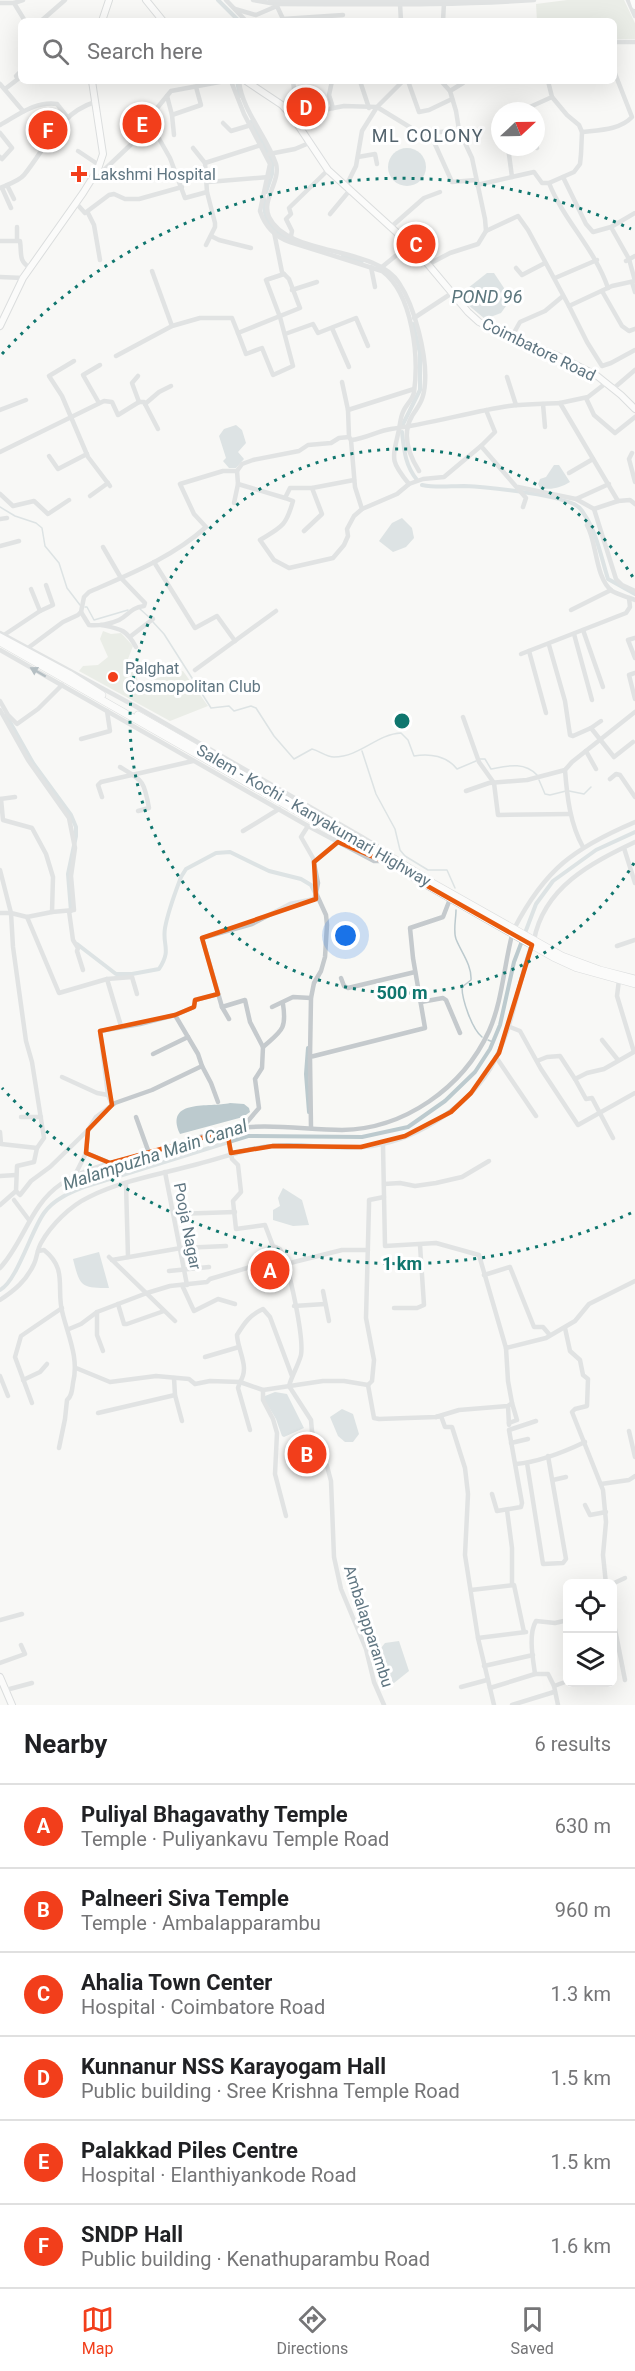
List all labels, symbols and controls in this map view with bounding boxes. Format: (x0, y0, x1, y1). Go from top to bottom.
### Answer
search box (18, 18, 617, 84)
icon: search (39, 35, 72, 68)
text: Search here (87, 39, 203, 64)
pin: D (286, 84, 326, 130)
pin: E (122, 102, 162, 146)
north arrow (491, 102, 545, 156)
pin: F (28, 108, 68, 152)
district label: ML COLONY (372, 125, 484, 146)
marker: Lakshmi Hospital (70, 165, 88, 183)
place label: Lakshmi Hospital (92, 165, 216, 184)
pin: C (396, 222, 436, 266)
water label: POND 96 (452, 286, 522, 307)
street label: Coimbatore Road (479, 314, 599, 385)
place label: Palghat Cosmopolitan Club (125, 659, 261, 696)
one-way arrow (30, 666, 46, 677)
marker: Palghat Cosmopolitan Club (106, 670, 120, 684)
centre of rings (392, 711, 412, 731)
street label: Salem - Kochi - Kanyakumari Highway (193, 740, 435, 891)
your location (331, 921, 360, 950)
text: 500 m (376, 982, 428, 1003)
water label: Malampuzha Main Canal (60, 1115, 250, 1194)
street label: Pooja Nagar (170, 1181, 205, 1272)
pin: A (250, 1248, 290, 1292)
text: 1 km (382, 1253, 422, 1274)
pin: B (288, 1432, 326, 1476)
street label: Ambalapparambu (340, 1563, 397, 1690)
map controls (563, 1579, 617, 1687)
button: locate (563, 1579, 617, 1633)
button: layers (563, 1633, 617, 1687)
text: Nearby (24, 1729, 107, 1759)
text: 6 results (535, 1732, 611, 1756)
text: Puliyal Bhagavathy Temple (81, 1802, 348, 1827)
text: A (37, 1814, 50, 1838)
text: 630 m (555, 1814, 611, 1838)
text: Temple · Puliyankavu Temple Road (81, 1827, 389, 1851)
text: Palneeri Siva Temple (81, 1886, 289, 1911)
text: B (37, 1898, 50, 1922)
text: 960 m (555, 1898, 611, 1922)
text: Temple · Ambalapparambu (81, 1911, 321, 1935)
text: Ahalia Town Center (81, 1970, 272, 1995)
text: C (37, 1982, 50, 2006)
text: 1.3 km (551, 1982, 611, 2006)
text: Hospital · Coimbatore Road (81, 1995, 325, 2019)
text: Kunnanur NSS Karayogam Hall (81, 2054, 386, 2079)
text: D (37, 2066, 50, 2090)
text: 1.5 km (551, 2066, 611, 2090)
text: Public building · Sree Krishna Temple Road (81, 2079, 460, 2103)
text: Palakkad Piles Centre (81, 2138, 298, 2163)
text: E (38, 2150, 49, 2174)
text: 1.5 km (551, 2150, 611, 2174)
text: Hospital · Elanthiyankode Road (81, 2163, 357, 2187)
text: SNDP Hall (81, 2222, 183, 2247)
text: F (38, 2234, 49, 2258)
text: 1.6 km (551, 2234, 611, 2258)
text: Public building · Kenathuparambu Road (81, 2247, 430, 2271)
tab: Map (81, 2303, 114, 2358)
tab: Directions (276, 2303, 348, 2358)
tab: Saved (511, 2303, 554, 2358)

